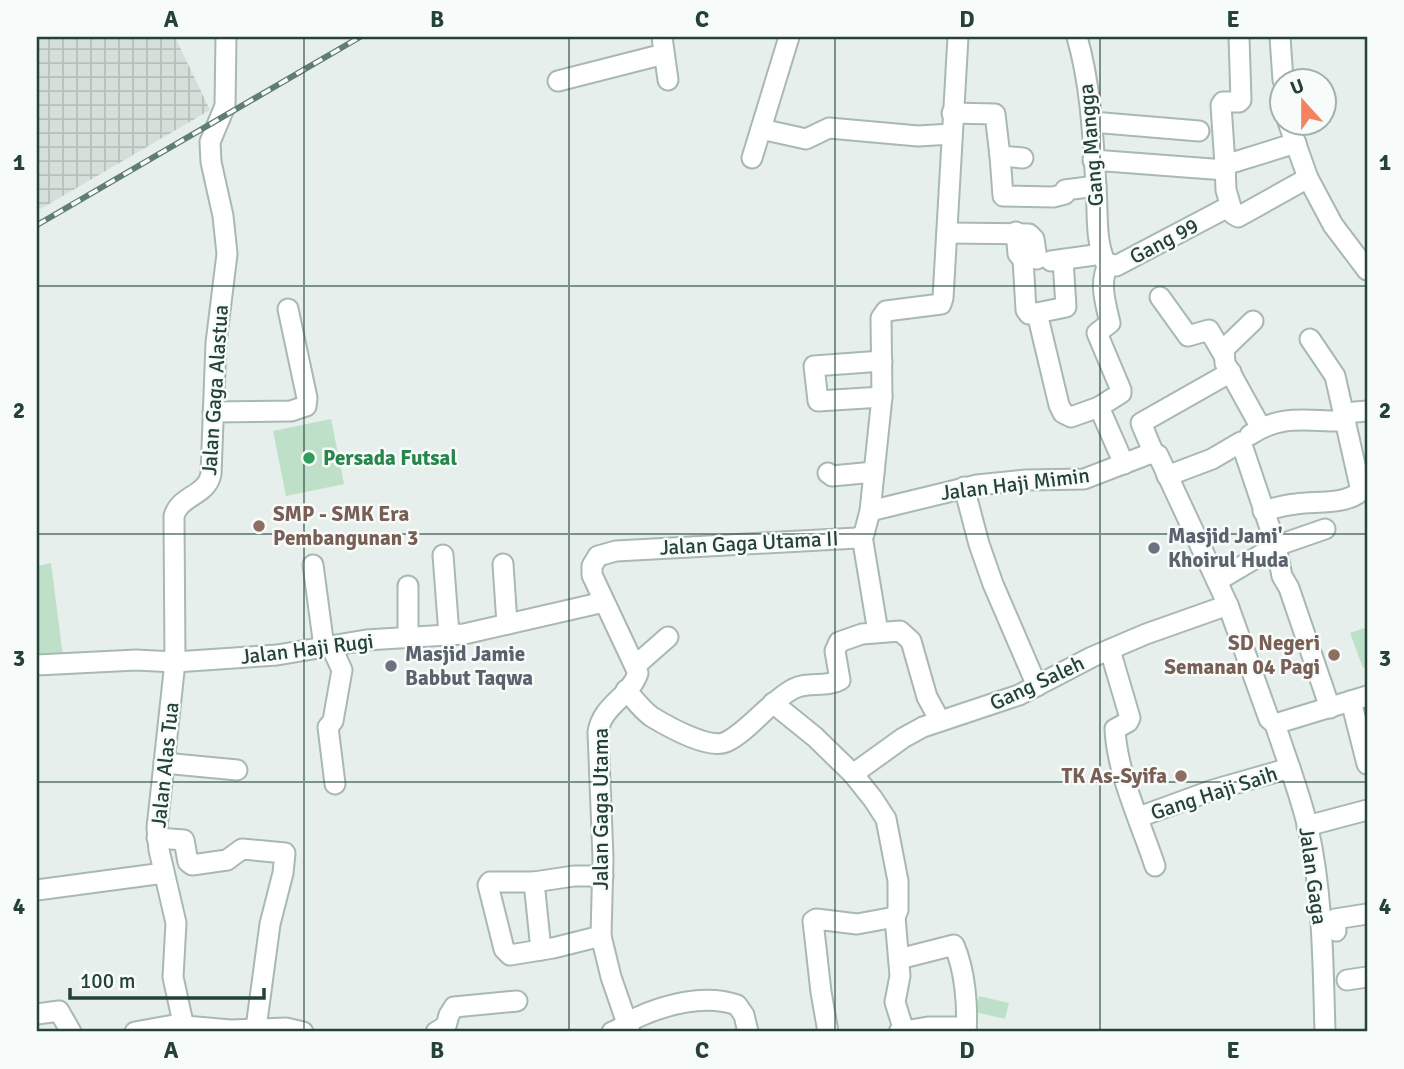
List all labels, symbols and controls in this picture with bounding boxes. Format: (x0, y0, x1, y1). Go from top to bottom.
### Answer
text: A (164, 5, 179, 34)
text: B (430, 5, 444, 34)
text: C (695, 5, 709, 34)
text: D (959, 5, 975, 34)
text: E (1226, 5, 1240, 34)
north arrow (1268, 66, 1338, 136)
text: U (1287, 74, 1308, 101)
street label: Gang Mangga (1073, 82, 1109, 208)
text: 1 (13, 148, 25, 177)
text: 1 (1379, 148, 1391, 177)
street label: Gang 99 (1125, 212, 1203, 270)
street label: Jalan Gaga Alastua (196, 304, 234, 476)
text: 2 (13, 396, 25, 425)
text: 2 (1379, 396, 1391, 425)
place label: Persada Futsal (323, 445, 457, 471)
marker: Persada Futsal (301, 450, 317, 466)
street label: Jalan Haji Mimin (939, 462, 1091, 506)
place label: SMP - SMK Era Pembangunan 3 (273, 501, 418, 551)
marker: SMP - SMK Era Pembangunan 3 (251, 518, 267, 534)
place label: Masjid Jami' Khoirul Huda (1168, 523, 1289, 573)
street label: Jalan Gaga Utama II (659, 525, 839, 561)
marker: Masjid Jami' Khoirul Huda (1146, 540, 1162, 556)
street label: Jalan Haji Rugi (239, 628, 375, 670)
place label: SD Negeri Semanan 04 Pagi (1164, 630, 1320, 680)
place label: Masjid Jamie Babbut Taqwa (405, 641, 533, 691)
text: 3 (13, 644, 25, 673)
text: 3 (1379, 644, 1391, 673)
marker: SD Negeri Semanan 04 Pagi (1326, 647, 1342, 663)
street label: Gang Saleh (985, 650, 1089, 716)
marker: Masjid Jamie Babbut Taqwa (383, 658, 399, 674)
street label: Jalan Alas Tua (145, 701, 185, 829)
street label: Jalan Gaga Utama (588, 728, 614, 890)
street label: Gang Haji Saih (1147, 760, 1281, 826)
place label: TK As-Syifa (1061, 763, 1167, 789)
marker: TK As-Syifa (1173, 768, 1189, 784)
street label: Jalan Gaga (1293, 826, 1333, 926)
text: 4 (13, 892, 25, 921)
text: 4 (1379, 892, 1391, 921)
scale bar (70, 957, 264, 1001)
text: 100 m (80, 968, 135, 994)
text: A (164, 1036, 179, 1065)
text: B (430, 1036, 444, 1065)
text: C (695, 1036, 709, 1065)
text: D (959, 1036, 975, 1065)
text: E (1226, 1036, 1240, 1065)

